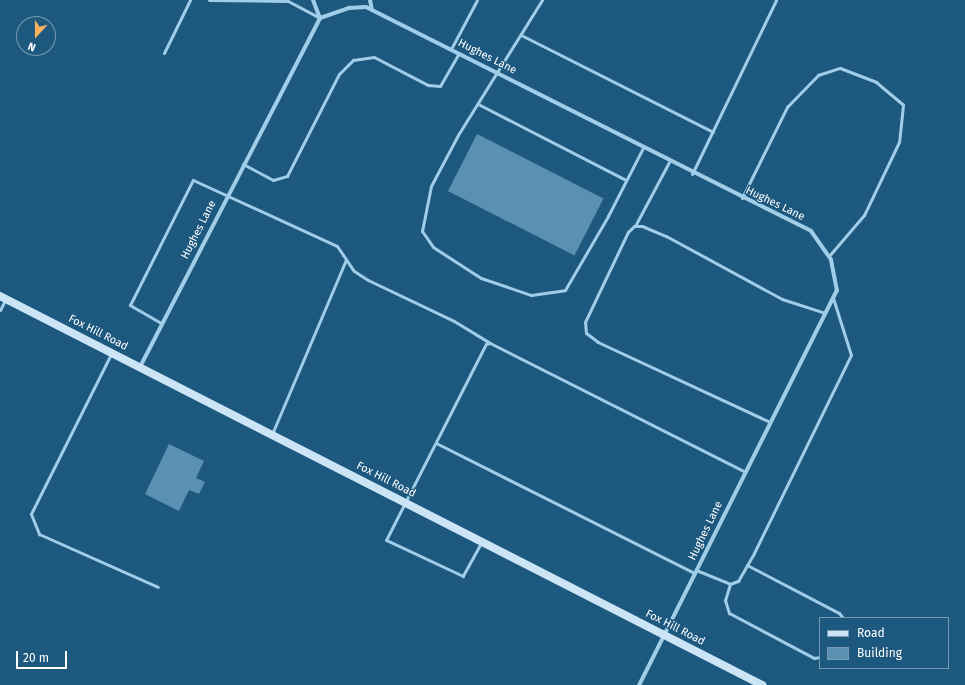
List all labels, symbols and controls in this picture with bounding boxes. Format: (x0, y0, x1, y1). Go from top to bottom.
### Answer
north arrow (16, 16, 56, 56)
street label: Hughes Lane (456, 37, 518, 77)
text: N (26, 39, 38, 54)
street label: Hughes Lane (743, 184, 807, 224)
street label: Hughes Lane (179, 199, 219, 261)
street label: Fox Hill Road (66, 312, 130, 354)
street label: Fox Hill Road (354, 459, 418, 501)
street label: Hughes Lane (686, 499, 726, 563)
street label: Fox Hill Road (643, 607, 707, 649)
legend (819, 617, 949, 669)
text: Road (857, 626, 885, 640)
scale bar (18, 643, 69, 669)
text: Building (857, 646, 902, 660)
text: 20 m (23, 651, 49, 665)

